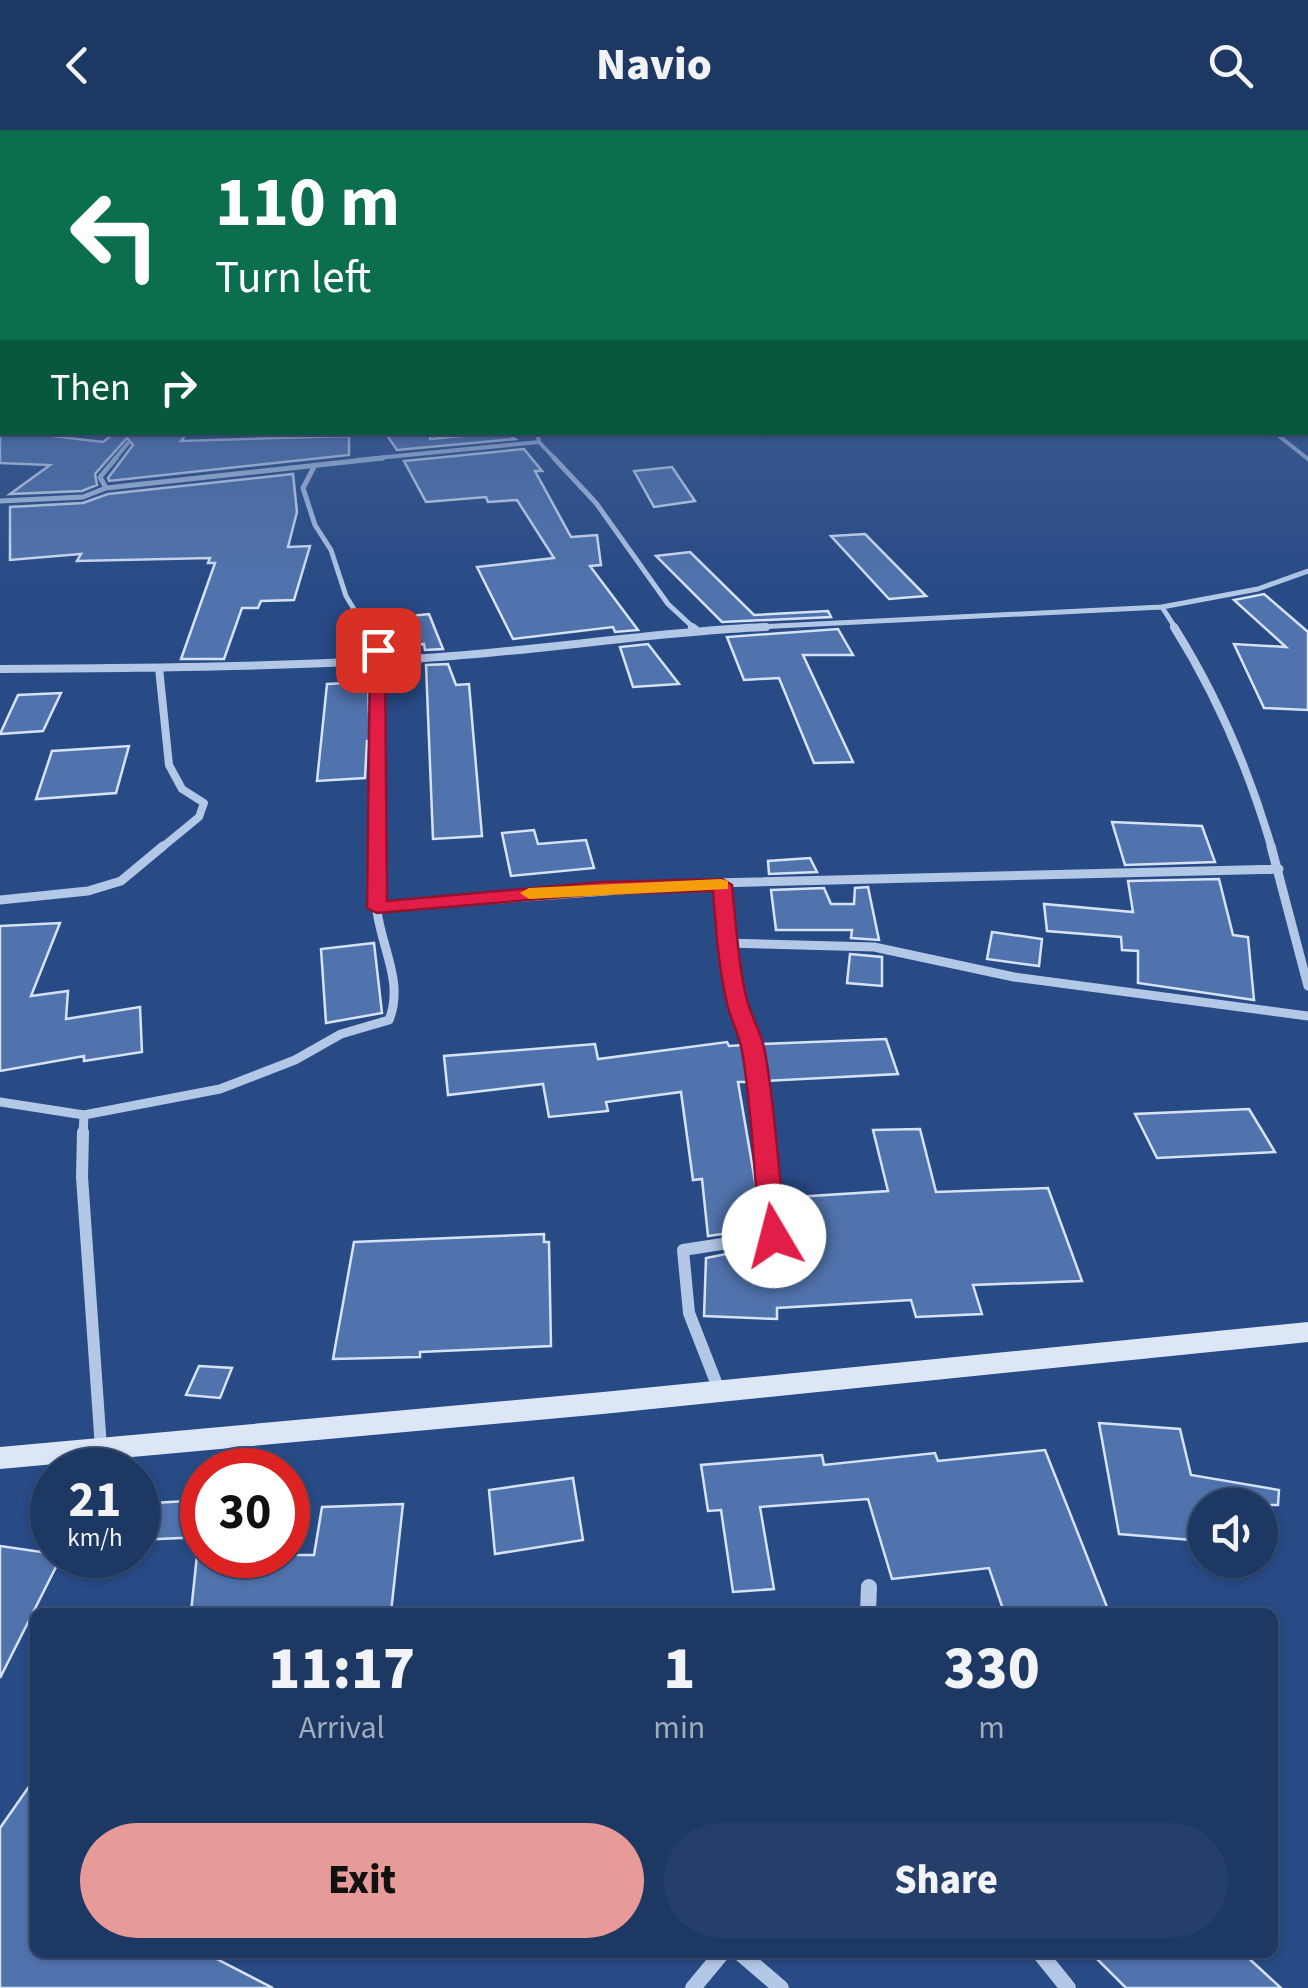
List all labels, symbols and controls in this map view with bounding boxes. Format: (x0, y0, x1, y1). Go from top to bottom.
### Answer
text: Navio (596, 33, 712, 97)
icon: back (50, 38, 105, 93)
icon: search (1203, 38, 1258, 93)
text: 110 m (215, 153, 400, 253)
icon: left (50, 170, 180, 300)
text: Turn left (215, 246, 371, 310)
icon: right (151, 360, 206, 415)
text: Then (50, 361, 131, 415)
pin (336, 608, 421, 693)
icon: arrive (351, 623, 406, 678)
position arrow (722, 1184, 826, 1288)
speed limit sign: 30 (180, 1448, 310, 1578)
text: 21 (69, 1465, 121, 1536)
map controls (1188, 1488, 1278, 1578)
button: sound (1188, 1488, 1278, 1578)
text: km/h (67, 1520, 123, 1556)
text: 11:17 (268, 1627, 415, 1712)
text: 1 (663, 1627, 695, 1712)
text: 330 (944, 1627, 1040, 1712)
text: Arrival (299, 1705, 385, 1751)
text: min (653, 1705, 705, 1751)
text: m (978, 1705, 1005, 1751)
button: Exit (80, 1823, 644, 1938)
button: Share (664, 1823, 1228, 1938)

